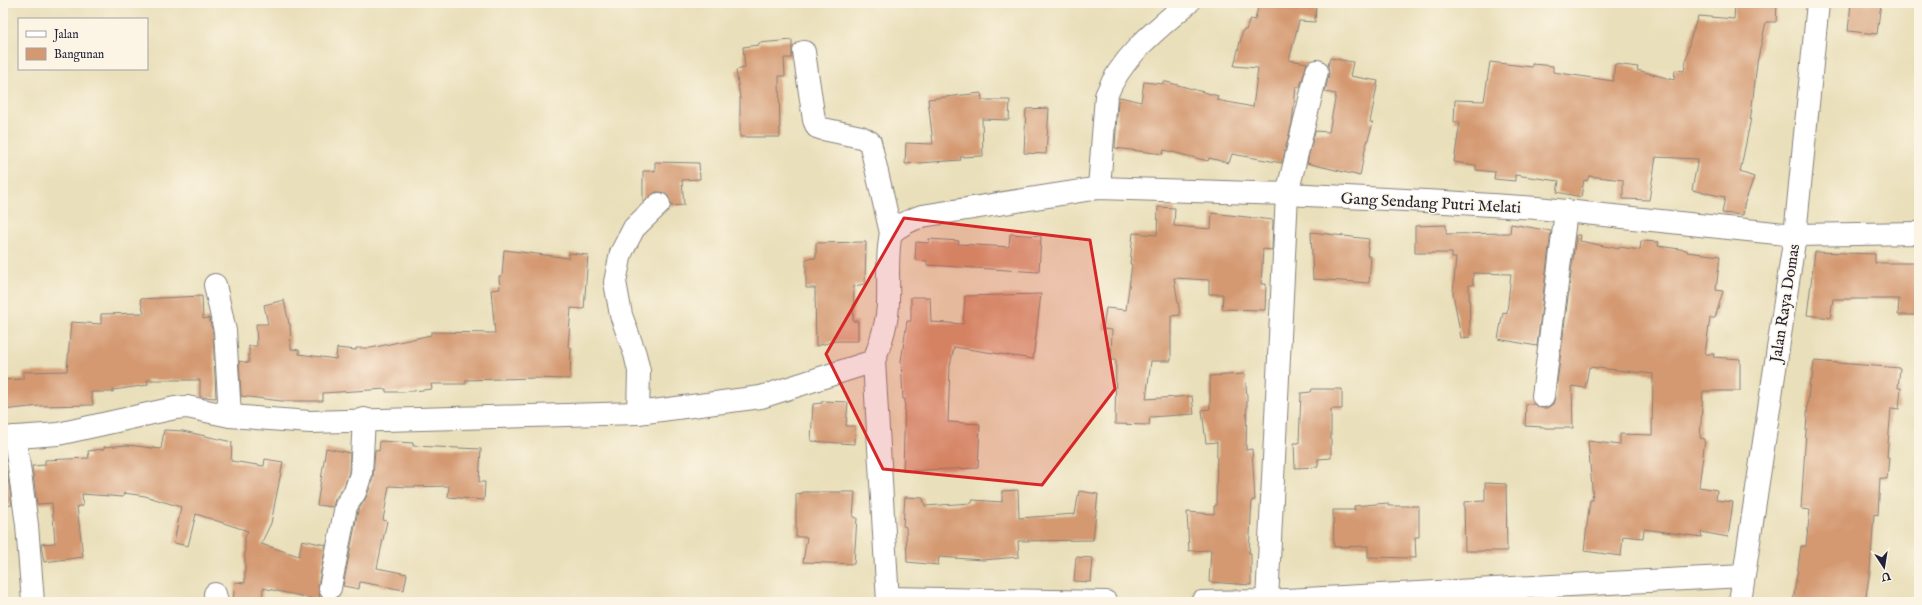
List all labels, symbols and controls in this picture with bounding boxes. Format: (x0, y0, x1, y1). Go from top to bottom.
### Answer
legend (18, 18, 148, 70)
text: Jalan (52, 27, 79, 43)
text: Bangunan (54, 47, 105, 62)
street label: Gang Sendang Putri Melati (1340, 189, 1522, 219)
street label: Jalan Raya Domas (1766, 242, 1805, 366)
north arrow (1864, 547, 1904, 587)
text: U (1879, 568, 1893, 584)

